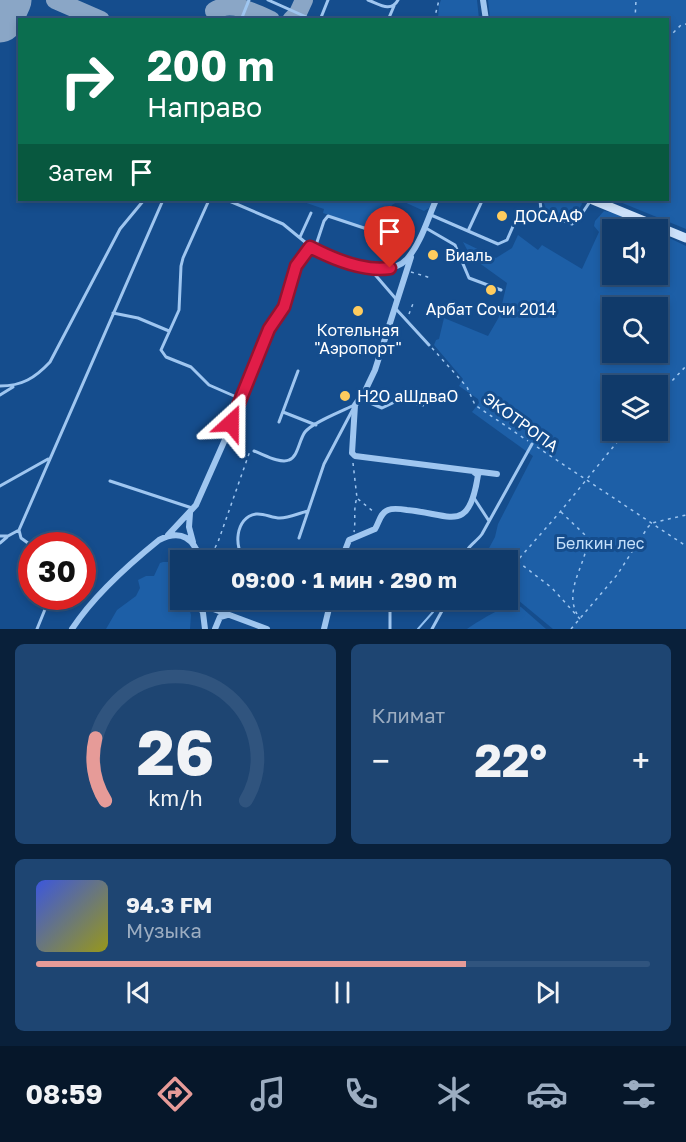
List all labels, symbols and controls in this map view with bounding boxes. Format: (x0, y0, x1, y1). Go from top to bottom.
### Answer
text: 200 m (147, 40, 274, 90)
icon: right (48, 42, 126, 120)
text: Направо (147, 91, 262, 123)
icon: arrive (125, 156, 158, 189)
text: Затем (48, 159, 113, 186)
pin (364, 206, 415, 268)
place label: ДОСААФ (514, 206, 583, 226)
marker: ДОСААФ (495, 209, 509, 223)
icon: arrive (373, 215, 406, 248)
map controls (602, 219, 668, 441)
button: sound (602, 219, 668, 285)
place label: Виаль (445, 245, 492, 265)
marker: Виаль (426, 248, 440, 262)
marker: Арбат Сочи 2014 (484, 283, 498, 297)
button: search (602, 297, 668, 363)
place label: Арбат Сочи 2014 (426, 299, 556, 319)
marker: Котельная "Аэропорт" (351, 304, 365, 318)
place label: Котельная "Аэропорт" (314, 320, 402, 358)
button: layers (602, 375, 668, 441)
place label: H2O аШдваО (357, 386, 458, 406)
street label: ЭКОТРОПА (479, 388, 563, 456)
marker: H2O аШдваО (338, 389, 352, 403)
position arrow (199, 391, 263, 455)
speed limit sign: 30 (18, 532, 96, 610)
park label: Белкин лес (555, 533, 645, 553)
text: 09:00 · 1 мин · 290 m (231, 566, 457, 593)
text: Климат (372, 703, 445, 727)
text: 26 (136, 714, 214, 789)
text: 22° (475, 733, 547, 787)
text: − (372, 741, 390, 780)
text: + (632, 741, 650, 780)
text: km/h (148, 785, 203, 811)
text: 94.3 FM (126, 891, 212, 918)
text: Музыка (126, 918, 202, 942)
icon: previous (122, 976, 155, 1009)
icon: pause (326, 976, 359, 1009)
icon: next (531, 976, 564, 1009)
icon: directions (154, 1073, 196, 1115)
icon: music (247, 1073, 289, 1115)
icon: phone (340, 1073, 382, 1115)
icon: climate (433, 1073, 475, 1115)
icon: car (526, 1073, 568, 1115)
icon: filters (618, 1073, 660, 1115)
text: 08:59 (25, 1078, 103, 1110)

